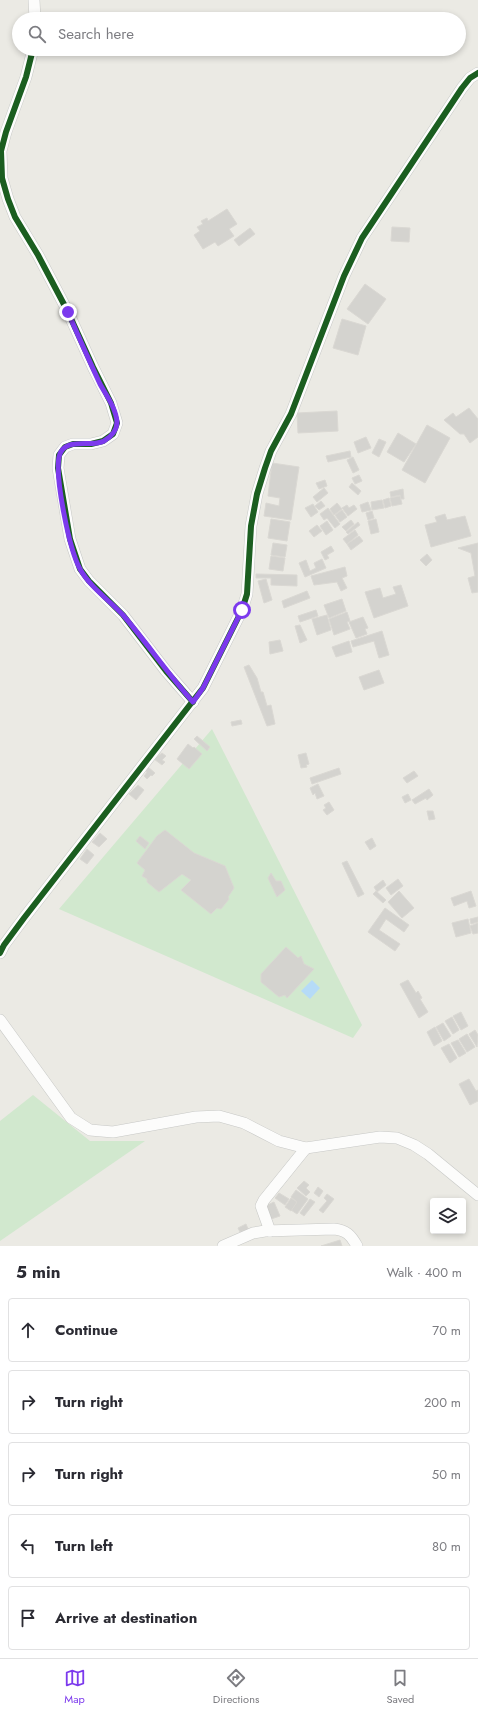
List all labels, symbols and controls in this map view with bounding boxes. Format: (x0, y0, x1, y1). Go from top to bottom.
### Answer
search box (12, 12, 466, 56)
icon: search (26, 23, 48, 45)
text: Search here (58, 23, 134, 45)
route end (59, 303, 77, 321)
route start (233, 601, 251, 619)
map controls (430, 1198, 466, 1234)
button: layers (430, 1198, 466, 1234)
text: 5 min (16, 1260, 60, 1284)
text: Walk · 400 m (387, 1263, 462, 1282)
icon: ahead (17, 1319, 39, 1341)
text: Continue (55, 1319, 118, 1341)
text: 70 m (432, 1321, 461, 1340)
icon: right (17, 1391, 39, 1413)
text: Turn right (55, 1391, 123, 1413)
text: 200 m (424, 1393, 461, 1412)
icon: right (17, 1463, 39, 1485)
text: Turn right (55, 1463, 123, 1485)
text: 50 m (432, 1465, 461, 1484)
icon: left (17, 1535, 39, 1557)
text: Turn left (55, 1535, 113, 1557)
text: 80 m (432, 1537, 461, 1556)
icon: arrive (17, 1607, 39, 1629)
text: Arrive at destination (55, 1607, 197, 1629)
tab: Map (64, 1667, 86, 1707)
tab: Directions (213, 1667, 259, 1707)
tab: Saved (387, 1667, 414, 1707)

